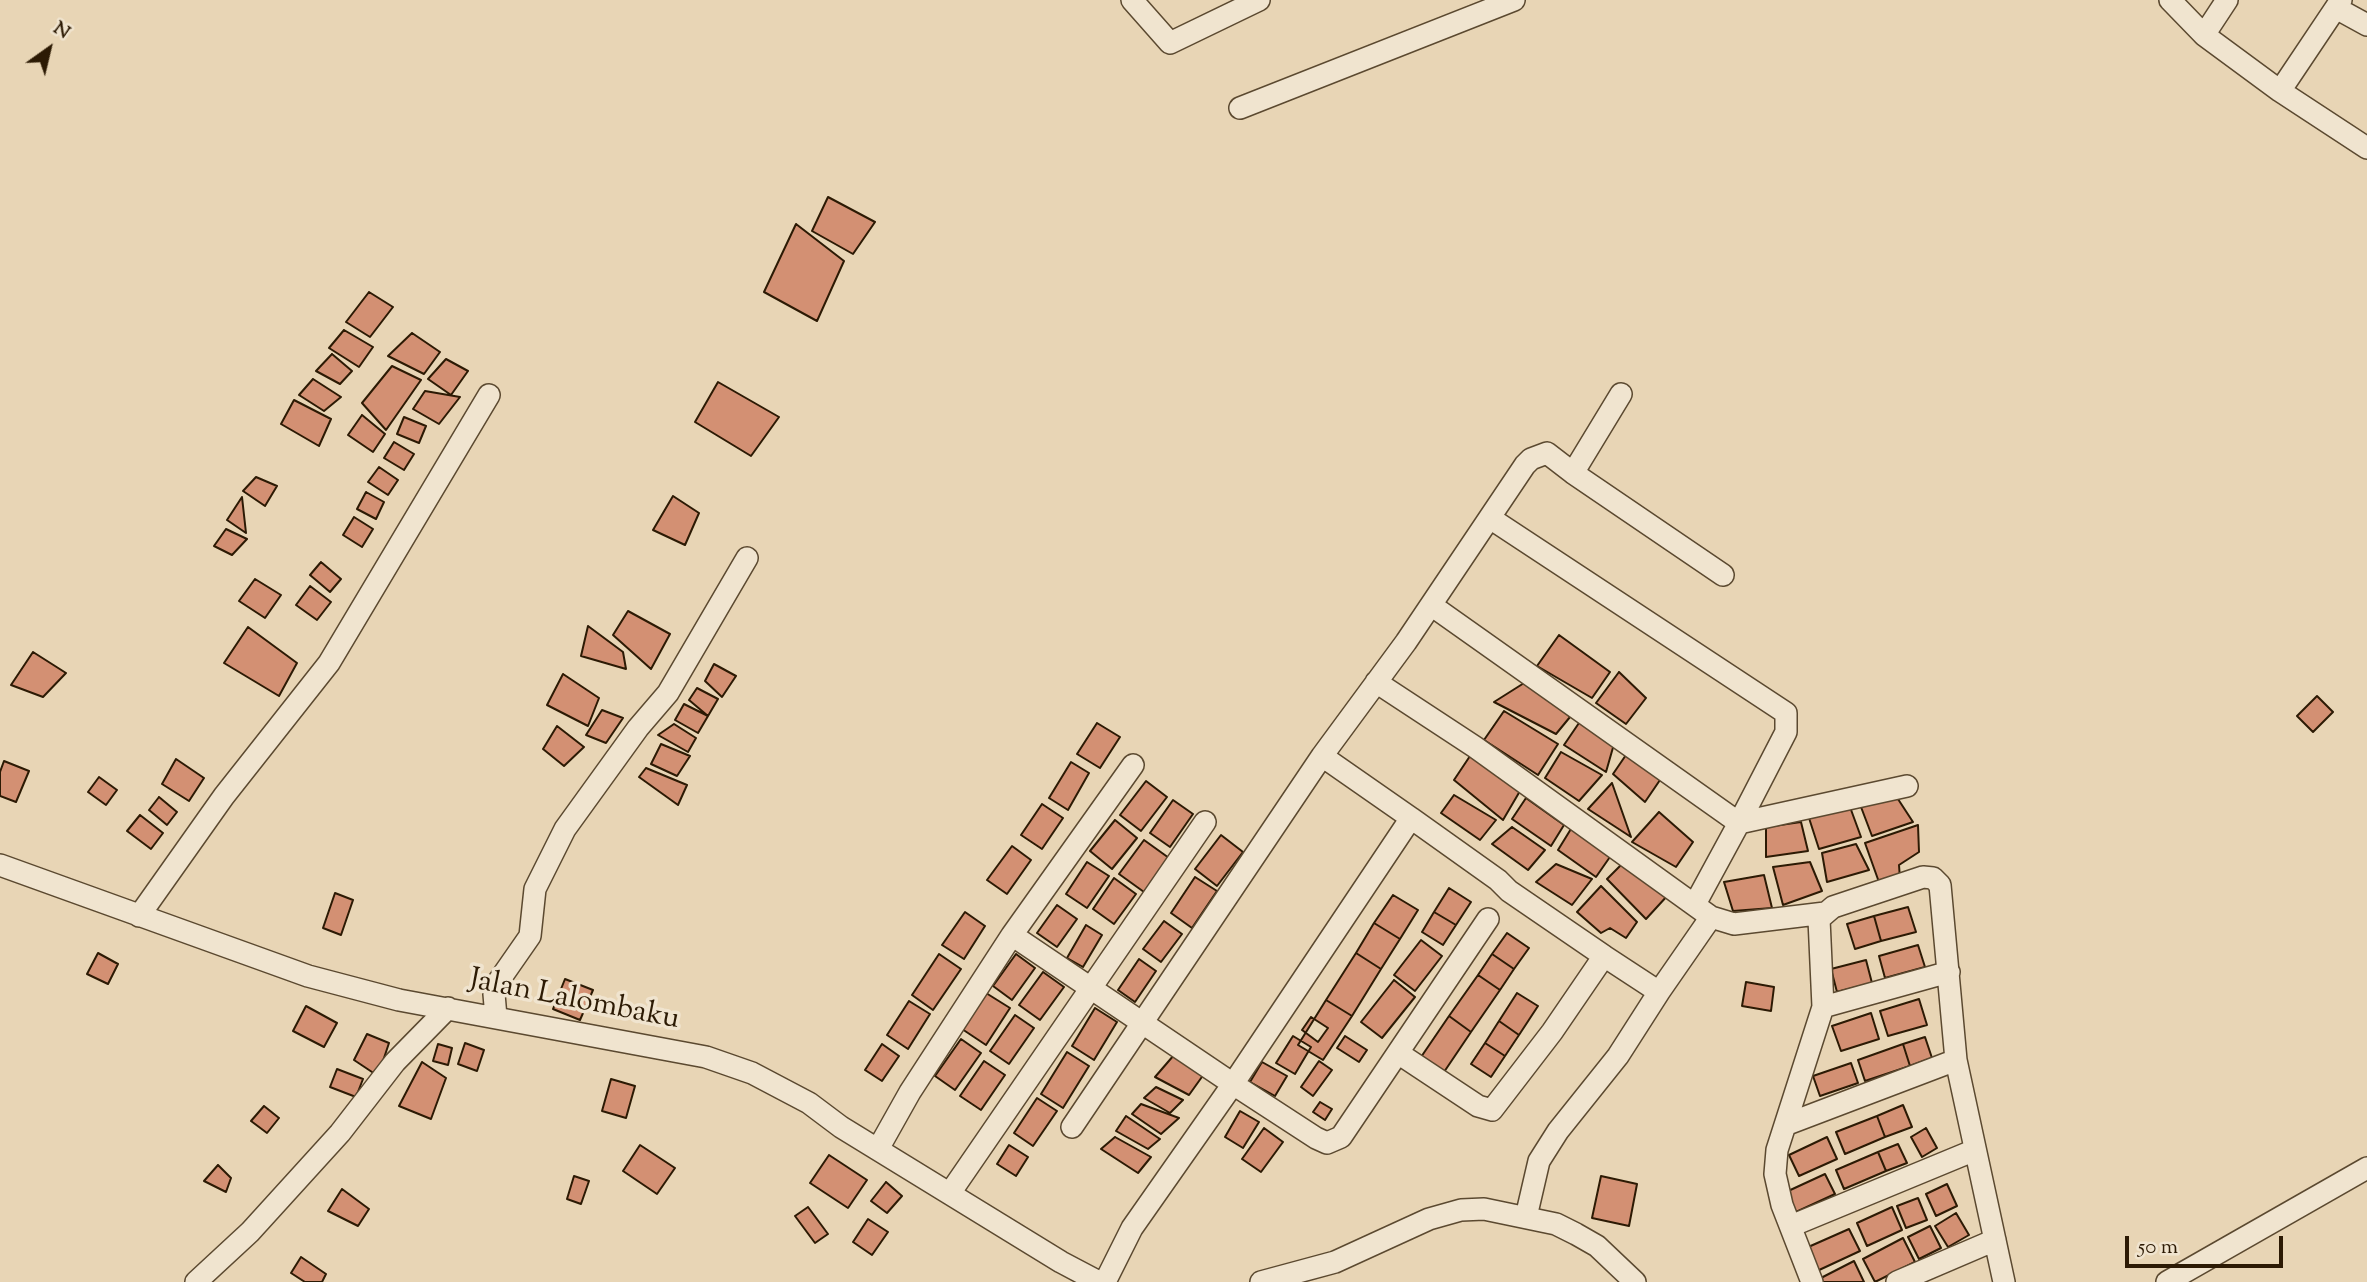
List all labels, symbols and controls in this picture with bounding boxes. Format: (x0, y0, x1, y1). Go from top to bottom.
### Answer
north arrow (14, 14, 84, 84)
text: N (47, 16, 75, 47)
street label: Jalan Lalombaku (466, 964, 682, 1040)
scale bar (2129, 1222, 2286, 1266)
text: 50 m (2138, 1233, 2178, 1263)

